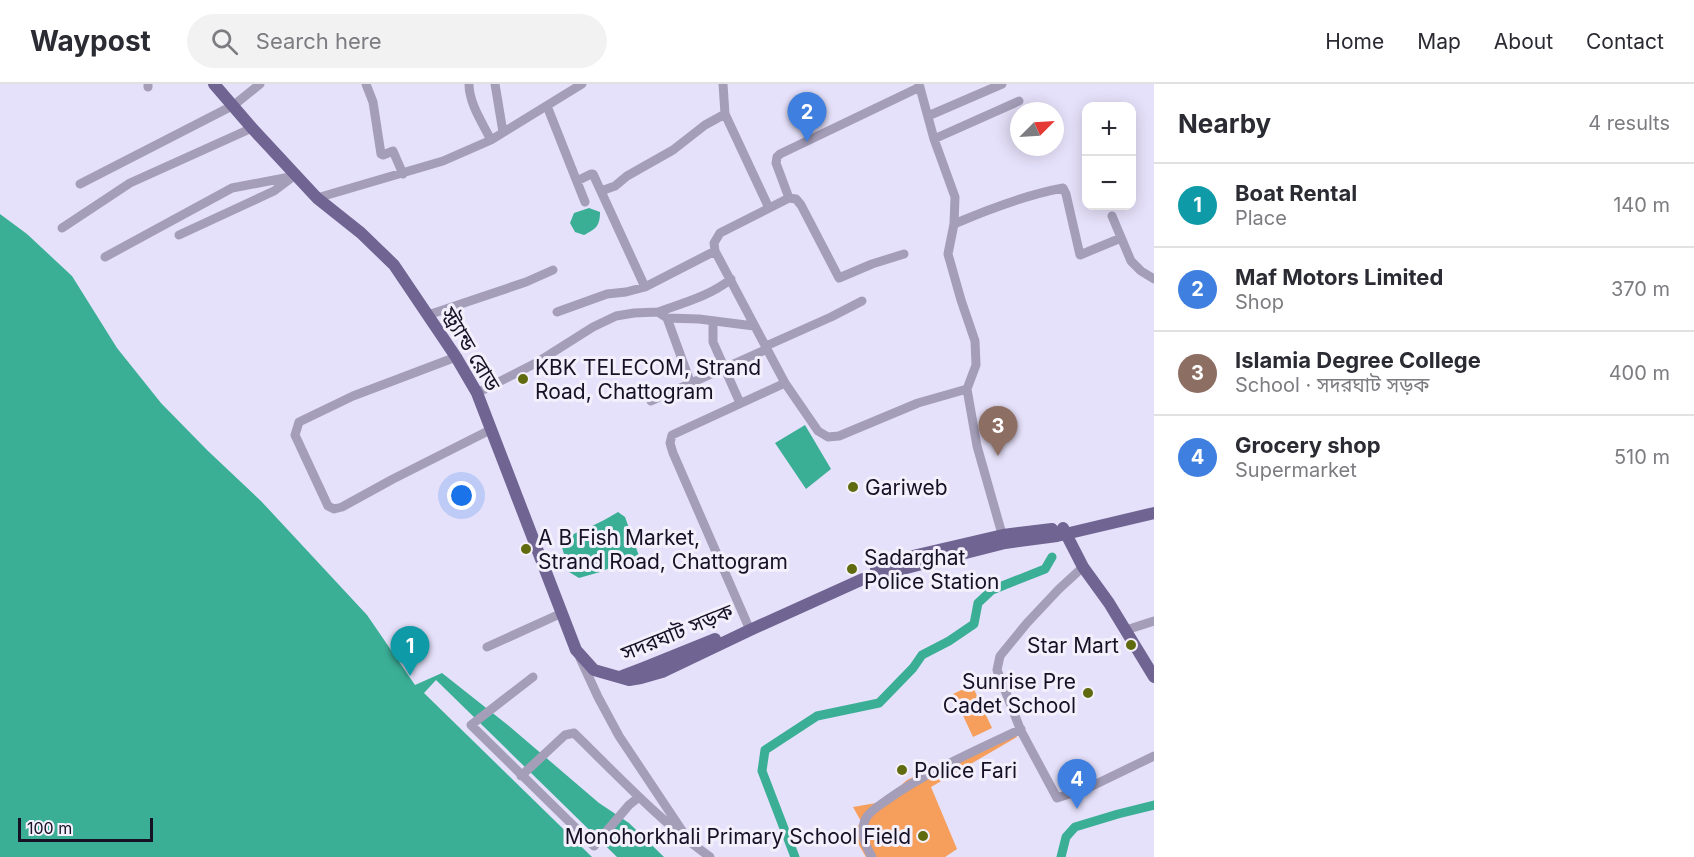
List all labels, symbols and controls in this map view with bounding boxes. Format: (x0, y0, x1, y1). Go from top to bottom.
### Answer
search box (187, 14, 607, 68)
text: Waypost (30, 24, 151, 58)
icon: search (208, 25, 241, 58)
text: Search here (256, 28, 382, 54)
text: Home (1325, 29, 1384, 54)
text: Map (1417, 29, 1461, 54)
text: About (1494, 29, 1553, 54)
text: Contact (1586, 29, 1664, 54)
pin: 2 (788, 92, 826, 142)
north arrow (1010, 102, 1064, 156)
map controls (1082, 102, 1136, 210)
button: + (1082, 102, 1136, 156)
text: Nearby (1178, 108, 1271, 139)
text: 4 results (1588, 111, 1670, 135)
button: − (1082, 156, 1136, 210)
text: Boat Rental (1235, 180, 1357, 206)
text: 1 (1193, 193, 1202, 217)
text: 140 m (1613, 193, 1670, 217)
text: Place (1235, 206, 1287, 230)
text: Maf Motors Limited (1235, 264, 1443, 290)
text: 2 (1191, 277, 1204, 301)
text: 370 m (1611, 277, 1670, 301)
text: Shop (1235, 290, 1284, 314)
street label: স্ট্র্যান্ড রোড (436, 302, 506, 396)
text: Islamia Degree College (1235, 347, 1481, 373)
place label: KBK TELECOM, Strand Road, Chattogram (535, 355, 761, 404)
text: 3 (1191, 361, 1204, 385)
text: 400 m (1609, 361, 1670, 385)
marker: KBK TELECOM, Strand Road, Chattogram (516, 372, 530, 386)
text: School · সদরঘাট সড়ক (1235, 373, 1430, 397)
pin: 3 (978, 406, 1018, 456)
text: Grocery shop (1235, 432, 1381, 458)
text: 4 (1191, 445, 1204, 469)
text: 510 m (1614, 445, 1670, 469)
text: Supermarket (1235, 458, 1357, 482)
place label: Gariweb (865, 475, 948, 500)
marker: Gariweb (846, 480, 860, 494)
your location (447, 481, 476, 510)
place label: A B Fish Market, Strand Road, Chattogram (538, 525, 788, 574)
marker: A B Fish Market, Strand Road, Chattogram (519, 542, 533, 556)
place label: Sadarghat Police Station (864, 545, 999, 594)
marker: Sadarghat Police Station (845, 562, 859, 576)
street label: সদরঘাট সড়ক (617, 598, 737, 666)
pin: 1 (390, 626, 430, 676)
place label: Star Mart (1027, 633, 1119, 658)
marker: Star Mart (1124, 638, 1138, 652)
place label: Sunrise Pre Cadet School (943, 669, 1076, 718)
marker: Sunrise Pre Cadet School (1081, 686, 1095, 700)
place label: Police Fari (914, 758, 1017, 783)
pin: 4 (1058, 760, 1096, 809)
marker: Police Fari (895, 763, 909, 777)
scale bar (18, 815, 153, 842)
text: 100 m (27, 818, 72, 838)
place label: Monohorkhali Primary School Field (565, 824, 911, 849)
marker: Monohorkhali Primary School Field (916, 829, 930, 843)

